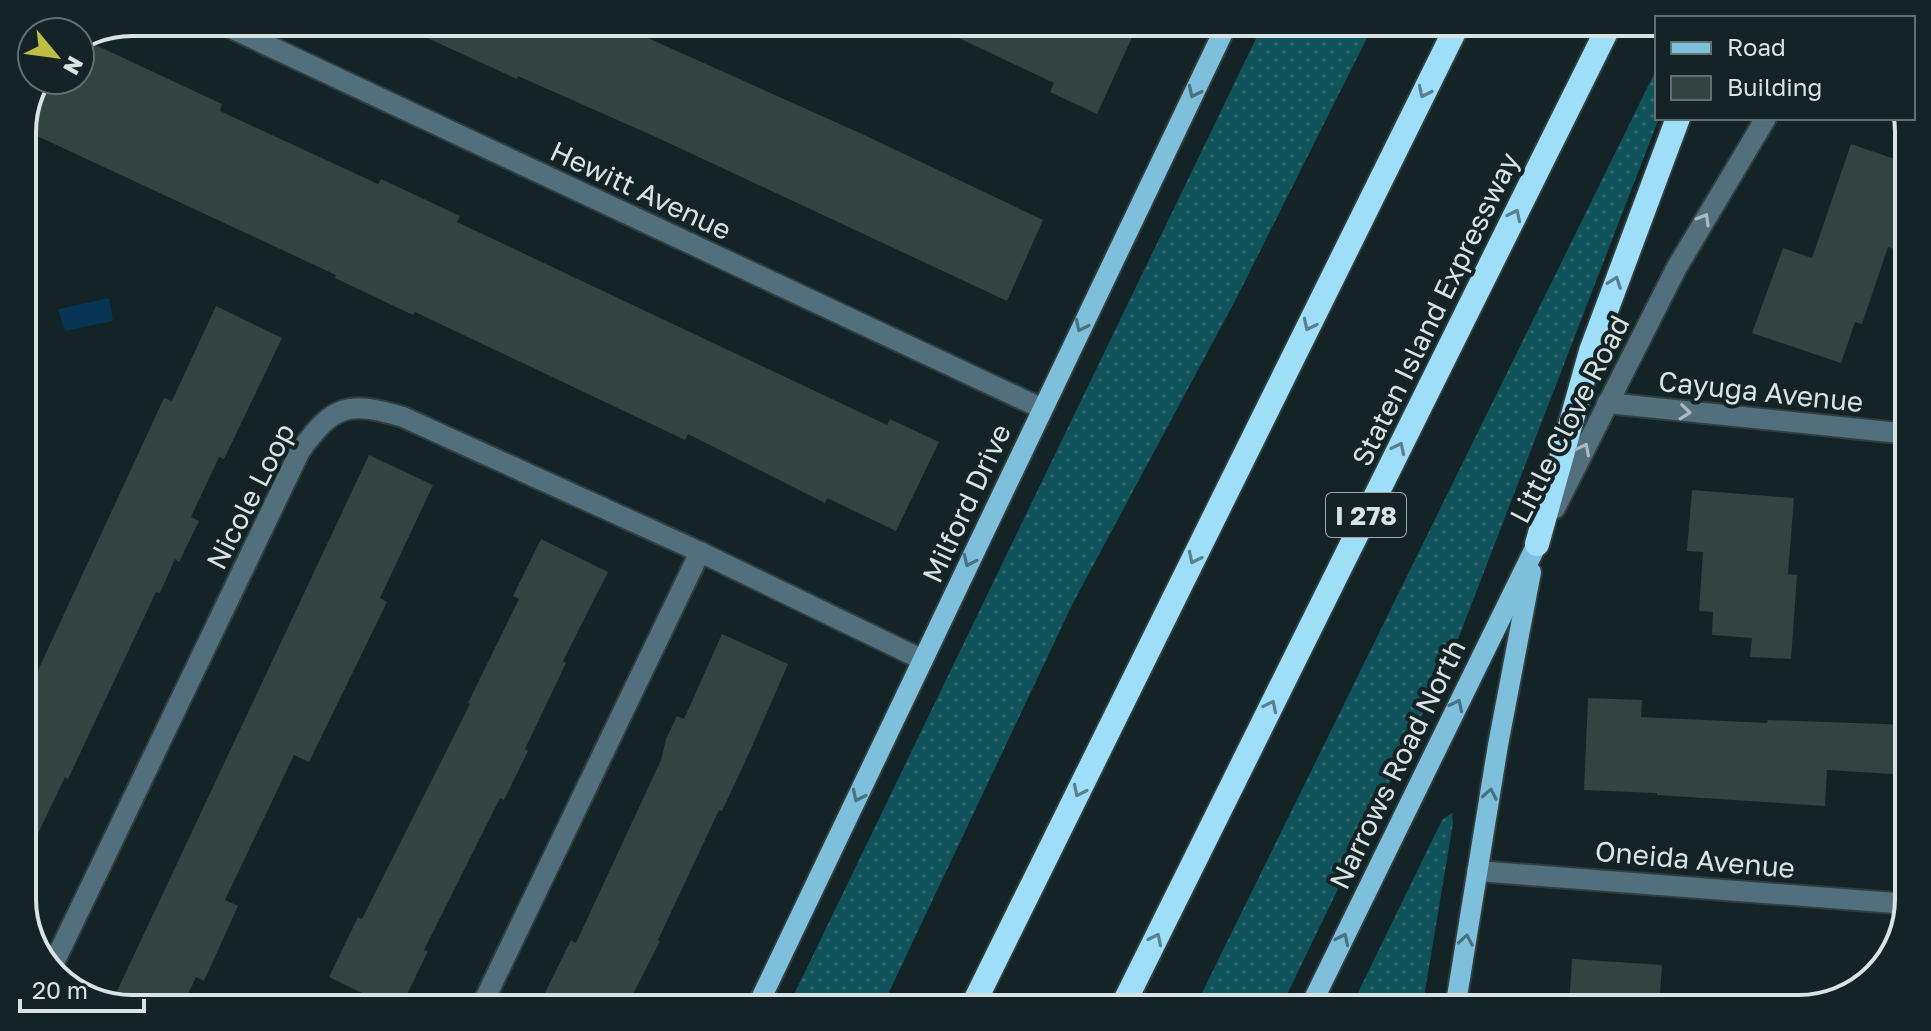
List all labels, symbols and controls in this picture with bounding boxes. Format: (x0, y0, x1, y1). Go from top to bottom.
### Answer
north arrow (16, 16, 96, 96)
legend (1655, 16, 1915, 120)
text: Road (1727, 32, 1786, 61)
text: N (58, 52, 90, 80)
text: Building (1727, 72, 1822, 101)
one-way arrow (1418, 83, 1434, 98)
one-way arrow (1188, 84, 1204, 99)
street label: Hewitt Avenue (545, 134, 737, 246)
street label: Staten Island Expressway (1345, 146, 1526, 471)
one-way arrow (1505, 209, 1521, 224)
one-way arrow (1694, 213, 1710, 228)
one-way arrow (1606, 275, 1622, 289)
street label: Little Clove Road (1502, 310, 1636, 528)
one-way arrow (1303, 317, 1319, 331)
one-way arrow (1075, 318, 1091, 333)
street label: Cayuga Avenue (1657, 364, 1865, 418)
one-way arrow (1679, 403, 1692, 420)
street label: Nicole Loop (199, 418, 301, 574)
street label: Milford Drive (915, 419, 1017, 587)
one-way arrow (1390, 442, 1405, 457)
one-way arrow (1575, 443, 1590, 458)
road number: I 278 (1326, 493, 1406, 537)
one-way arrow (1188, 550, 1204, 565)
one-way arrow (963, 553, 979, 567)
street label: Narrows Road North (1322, 634, 1472, 894)
one-way arrow (1447, 699, 1463, 714)
one-way arrow (1261, 700, 1277, 715)
one-way arrow (1073, 783, 1088, 798)
one-way arrow (1481, 787, 1498, 801)
one-way arrow (852, 788, 868, 802)
street label: Oneida Avenue (1594, 834, 1796, 884)
one-way arrow (1333, 932, 1349, 947)
one-way arrow (1146, 933, 1161, 948)
one-way arrow (1457, 933, 1474, 947)
scale bar (20, 963, 144, 1013)
text: 20 m (32, 975, 88, 1004)

